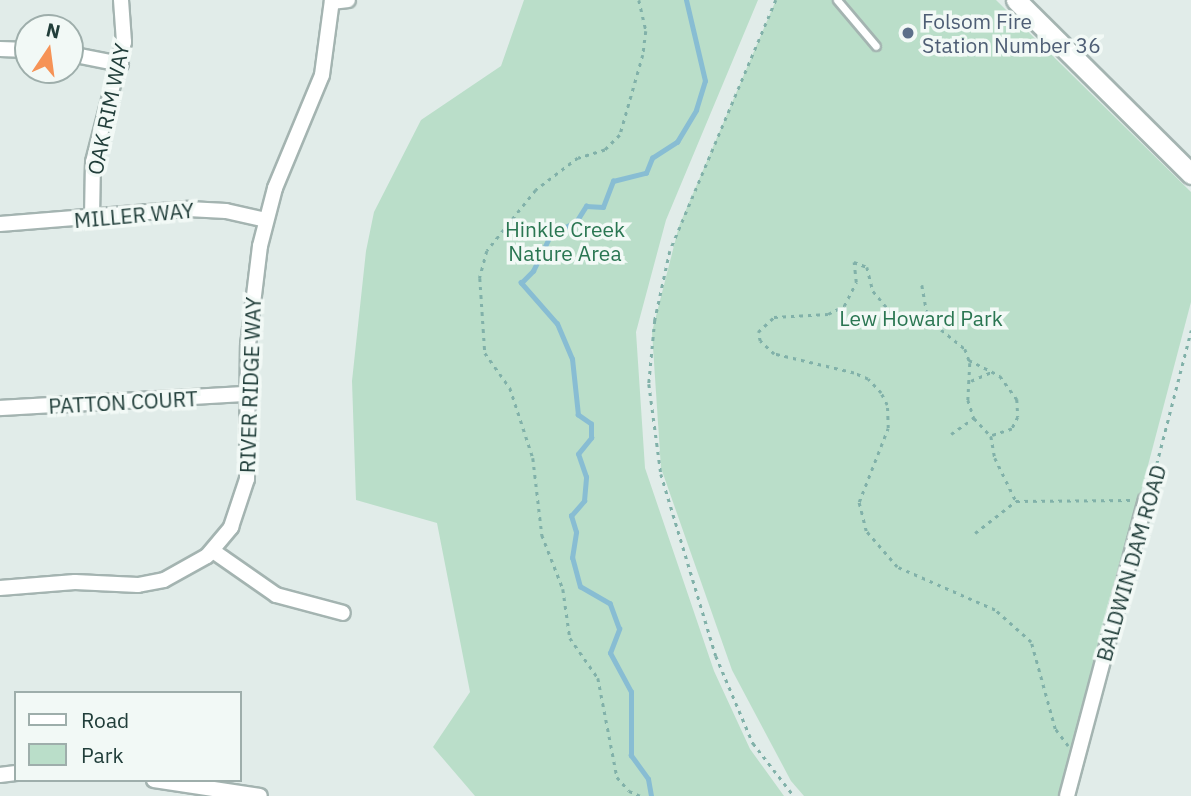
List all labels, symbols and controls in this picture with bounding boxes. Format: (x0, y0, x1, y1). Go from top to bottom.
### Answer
place label: Folsom Fire Station Number 36 (922, 8, 1101, 58)
north arrow (14, 14, 84, 84)
text: N (44, 17, 63, 44)
marker: Folsom Fire Station Number 36 (900, 25, 916, 41)
street label: OAK RIM WAY (82, 41, 134, 177)
street label: MILLER WAY (73, 197, 195, 233)
park label: Hinkle Creek Nature Area (505, 216, 625, 266)
street label: RIVER RIDGE WAY (234, 296, 266, 474)
park label: Lew Howard Park (839, 305, 1003, 331)
street label: PATTON COURT (48, 386, 198, 418)
street label: BALDWIN DAM ROAD (1091, 462, 1171, 664)
legend (14, 691, 242, 782)
text: Road (81, 706, 129, 734)
text: Park (81, 741, 124, 769)

